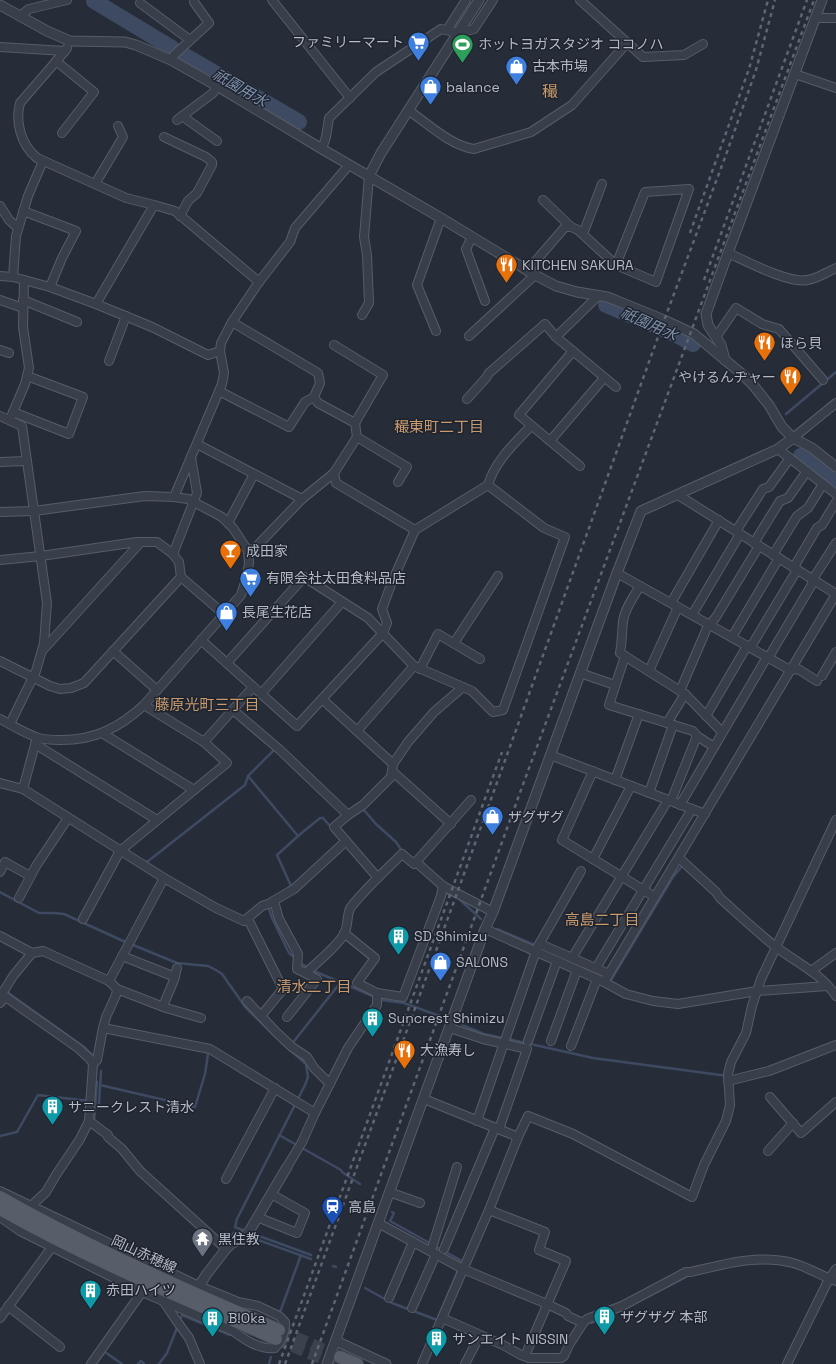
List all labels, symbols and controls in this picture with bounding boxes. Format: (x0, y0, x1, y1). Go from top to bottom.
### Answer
supermarket icon: ファミリーマート (406, 29, 432, 62)
sports icon: ホットヨガスタジオ ココノハ (449, 31, 475, 64)
place label: ファミリーマート (292, 33, 404, 51)
place label: ホットヨガスタジオ ココノハ (478, 35, 664, 53)
shop icon: 古本市場 (504, 53, 530, 86)
place label: 古本市場 (532, 57, 588, 75)
water label: 祇園用水 (210, 64, 273, 112)
shop icon: balance (417, 74, 443, 107)
place label: balance (446, 78, 500, 96)
district label: 穝 (542, 81, 558, 102)
restaurant icon: KITCHEN SAKURA (494, 252, 520, 285)
place label: KITCHEN SAKURA (522, 256, 634, 274)
water label: 祇園用水 (618, 303, 682, 345)
restaurant icon: ほら貝 (752, 330, 778, 363)
place label: ほら貝 (780, 334, 822, 352)
restaurant icon: やけるんヂャー (778, 364, 804, 397)
place label: やけるんヂャー (678, 368, 776, 386)
district label: 穝東町二丁目 (394, 417, 484, 436)
bar icon: 成田家 (218, 538, 244, 571)
place label: 成田家 (246, 542, 288, 560)
supermarket icon: 有限会社太田食料品店 (237, 565, 263, 598)
place label: 有限会社太田食料品店 (266, 569, 406, 587)
shop icon: 長尾生花店 (213, 599, 239, 632)
place label: 長尾生花店 (242, 603, 312, 621)
district label: 藤原光町三丁目 (154, 695, 260, 714)
shop icon: ザグザグ (480, 804, 506, 837)
place label: ザグザグ (508, 808, 564, 826)
district label: 高島二丁目 (564, 910, 640, 929)
building icon: SD Shimizu (386, 923, 412, 956)
place label: SD Shimizu (414, 927, 487, 945)
shop icon: SALONS (428, 949, 454, 982)
place label: SALONS (456, 953, 508, 971)
district label: 清水二丁目 (276, 977, 352, 996)
building icon: Suncrest Shimizu (360, 1005, 386, 1038)
place label: Suncrest Shimizu (388, 1009, 505, 1027)
restaurant icon: 大漁寿し (392, 1037, 418, 1070)
place label: 大漁寿し (420, 1041, 476, 1059)
building icon: サニークレスト清水 (40, 1094, 66, 1127)
place label: サニークレスト清水 (68, 1098, 194, 1116)
station icon: 高島 (319, 1194, 345, 1227)
place label: 高島 (348, 1198, 376, 1216)
temple icon: 黒住教 (189, 1226, 215, 1259)
place label: 黒住教 (218, 1230, 260, 1248)
street label: 岡山赤穂線 (108, 1231, 180, 1277)
building icon: 赤田ハイツ (78, 1277, 104, 1310)
place label: 赤田ハイツ (106, 1281, 176, 1299)
building icon: ザグザグ 本部 (591, 1304, 617, 1337)
building icon: B!Oka (200, 1305, 226, 1338)
place label: ザグザグ 本部 (620, 1308, 708, 1326)
place label: B!Oka (228, 1309, 266, 1327)
building icon: サンエイト NISSIN (424, 1326, 450, 1359)
place label: サンエイト NISSIN (452, 1330, 568, 1348)

